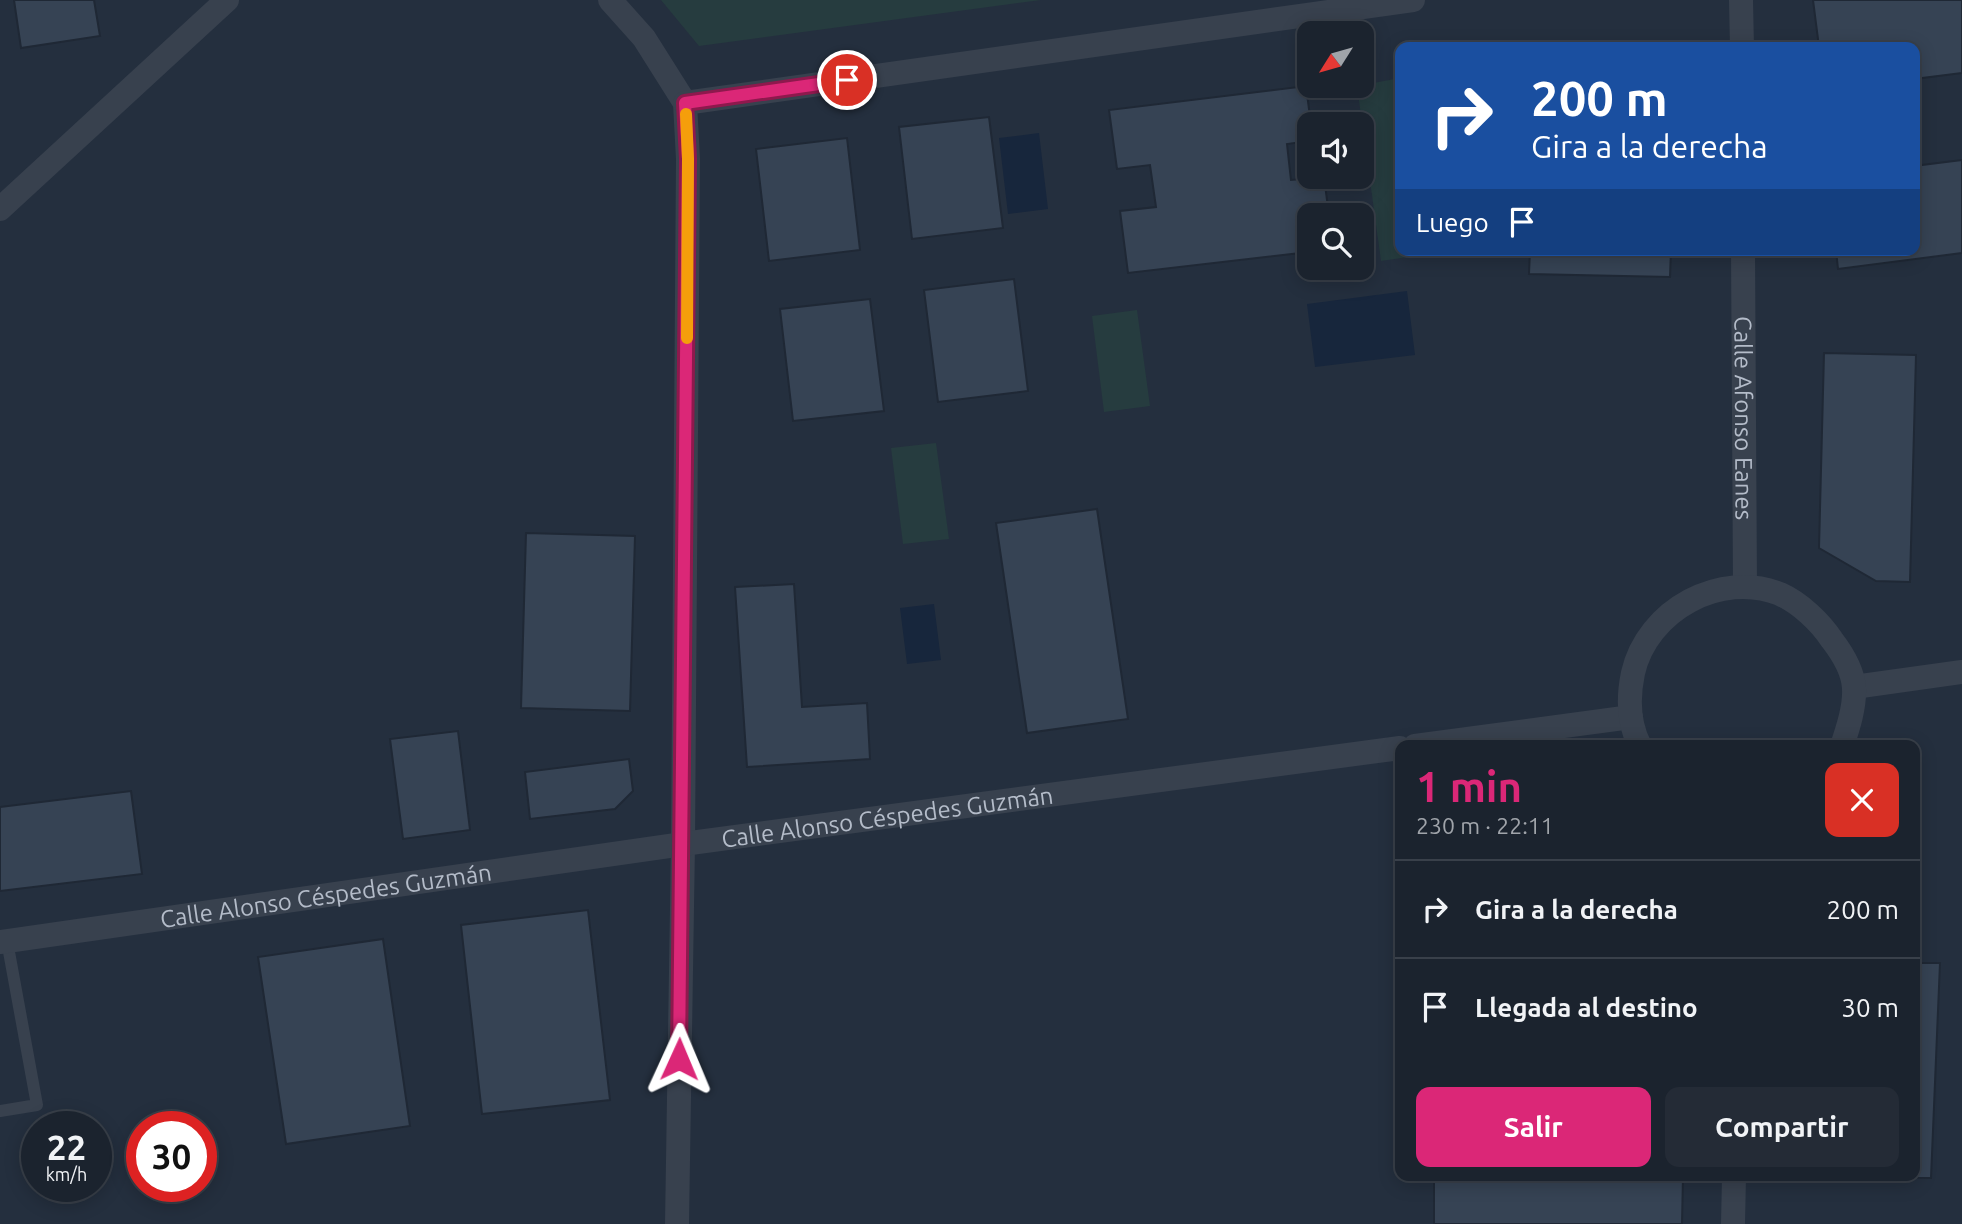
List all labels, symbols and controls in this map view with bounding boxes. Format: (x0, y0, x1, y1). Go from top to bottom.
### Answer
north arrow (1297, 21, 1374, 98)
map controls (1297, 21, 1374, 280)
pin (817, 50, 877, 110)
icon: arrive (828, 61, 866, 99)
icon: right (1416, 70, 1507, 161)
text: 200 m (1531, 70, 1668, 125)
button: sound (1297, 112, 1374, 189)
text: Gira a la derecha (1531, 128, 1768, 164)
button: search (1297, 203, 1374, 280)
icon: arrive (1503, 203, 1541, 241)
text: Luego (1416, 208, 1489, 237)
street label: Calle Afonso Eanes (1730, 316, 1758, 520)
text: 1 min (1416, 763, 1522, 810)
button: close (1825, 763, 1899, 837)
street label: Calle Alonso Céspedes Guzmán (720, 781, 1055, 852)
text: 230 m · 22:11 (1416, 813, 1554, 838)
street label: Calle Alonso Céspedes Guzmán (158, 858, 493, 932)
icon: right (1416, 890, 1454, 928)
text: Gira a la derecha (1475, 895, 1678, 924)
text: 200 m (1827, 895, 1899, 924)
icon: arrive (1416, 988, 1454, 1026)
text: Llegada al destino (1475, 993, 1698, 1022)
text: 30 m (1841, 993, 1899, 1022)
position arrow (642, 1022, 716, 1096)
button: Salir (1416, 1087, 1651, 1167)
button: Compartir (1665, 1087, 1899, 1167)
speed limit sign: 30 (126, 1111, 217, 1202)
text: 22 (47, 1127, 86, 1167)
text: km/h (46, 1164, 87, 1184)

